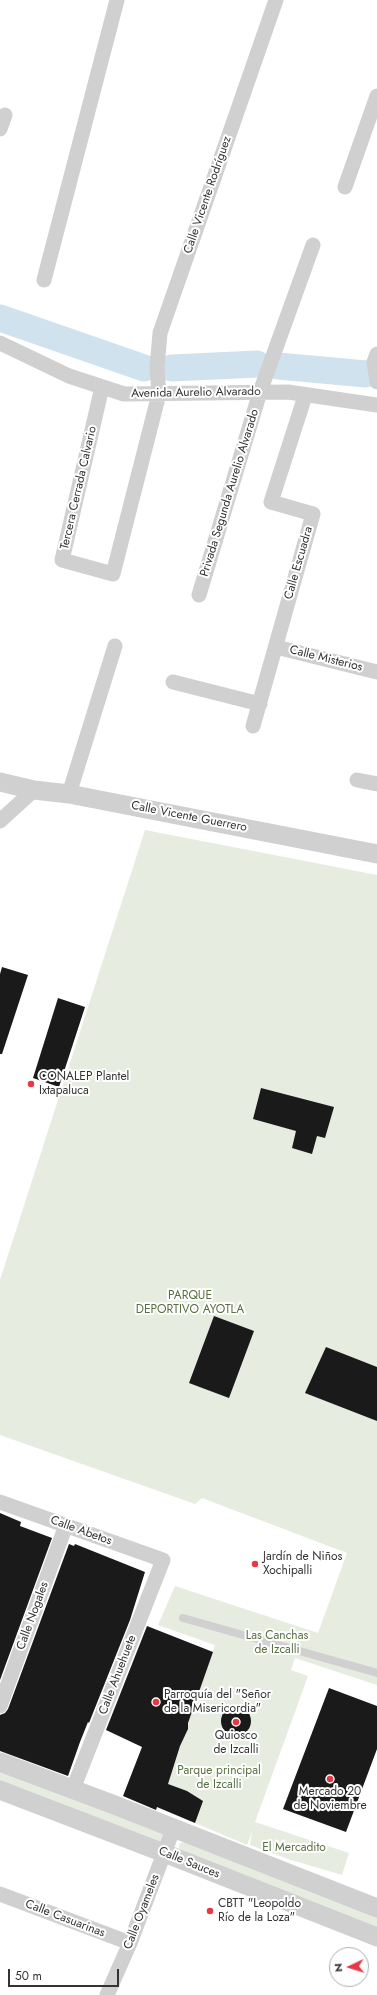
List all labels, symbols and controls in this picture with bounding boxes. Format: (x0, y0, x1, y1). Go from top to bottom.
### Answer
street label: Calle Vicente Rodríguez (181, 134, 235, 256)
street label: Avenida Aurelio Alvarado (131, 385, 261, 401)
street label: Privada Segunda Aurelio Alvarado (198, 408, 262, 578)
street label: Tercera Cerrada Calvario (58, 425, 100, 551)
street label: Calle Escuadra (282, 525, 316, 601)
street label: Calle Misterios (288, 643, 364, 675)
street label: Calle Vicente Guerrero (130, 799, 248, 835)
place label: CONALEP Plantel Ixtapaluca (39, 1070, 129, 1098)
marker: CONALEP Plantel Ixtapaluca (26, 1079, 36, 1089)
park label: PARQUE DEPORTIVO AYOTLA (136, 1289, 244, 1317)
street label: Calle Abetos (48, 1513, 114, 1549)
place label: Jardín de Niños Xochipalli (263, 1550, 342, 1578)
marker: Jardín de Niños Xochipalli (250, 1559, 260, 1569)
street label: Calle Nogales (14, 1580, 52, 1652)
park label: Las Canchas de Izcalli (246, 1629, 308, 1657)
street label: Calle Ahuehuete (96, 1633, 140, 1717)
place label: Parroquía del "Señor de la Misericordia" (164, 1688, 271, 1716)
marker: Parroquía del "Señor de la Misericordia" (151, 1697, 161, 1707)
marker: Quiosco de Izcalli (231, 1717, 241, 1727)
place label: Quiosco de Izcalli (213, 1729, 259, 1757)
park label: Parque principal de Izcalli (177, 1764, 261, 1792)
marker: Mercado 20 de Noviembre (325, 1774, 335, 1784)
place label: Mercado 20 de Noviembre (293, 1785, 367, 1813)
park label: El Mercadito (262, 1841, 326, 1855)
street label: Calle Sauces (156, 1844, 222, 1882)
street label: Calle Oyameles (121, 1872, 163, 1952)
street label: Calle Casuarinas (23, 1897, 107, 1941)
place label: CBTT "Leopoldo Río de la Loza" (218, 1897, 301, 1925)
marker: CBTT "Leopoldo Río de la Loza" (205, 1906, 215, 1916)
north arrow (329, 1947, 369, 1987)
scale bar (10, 1961, 121, 1987)
text: N (330, 1963, 346, 1973)
text: 50 m (15, 1967, 42, 1985)

